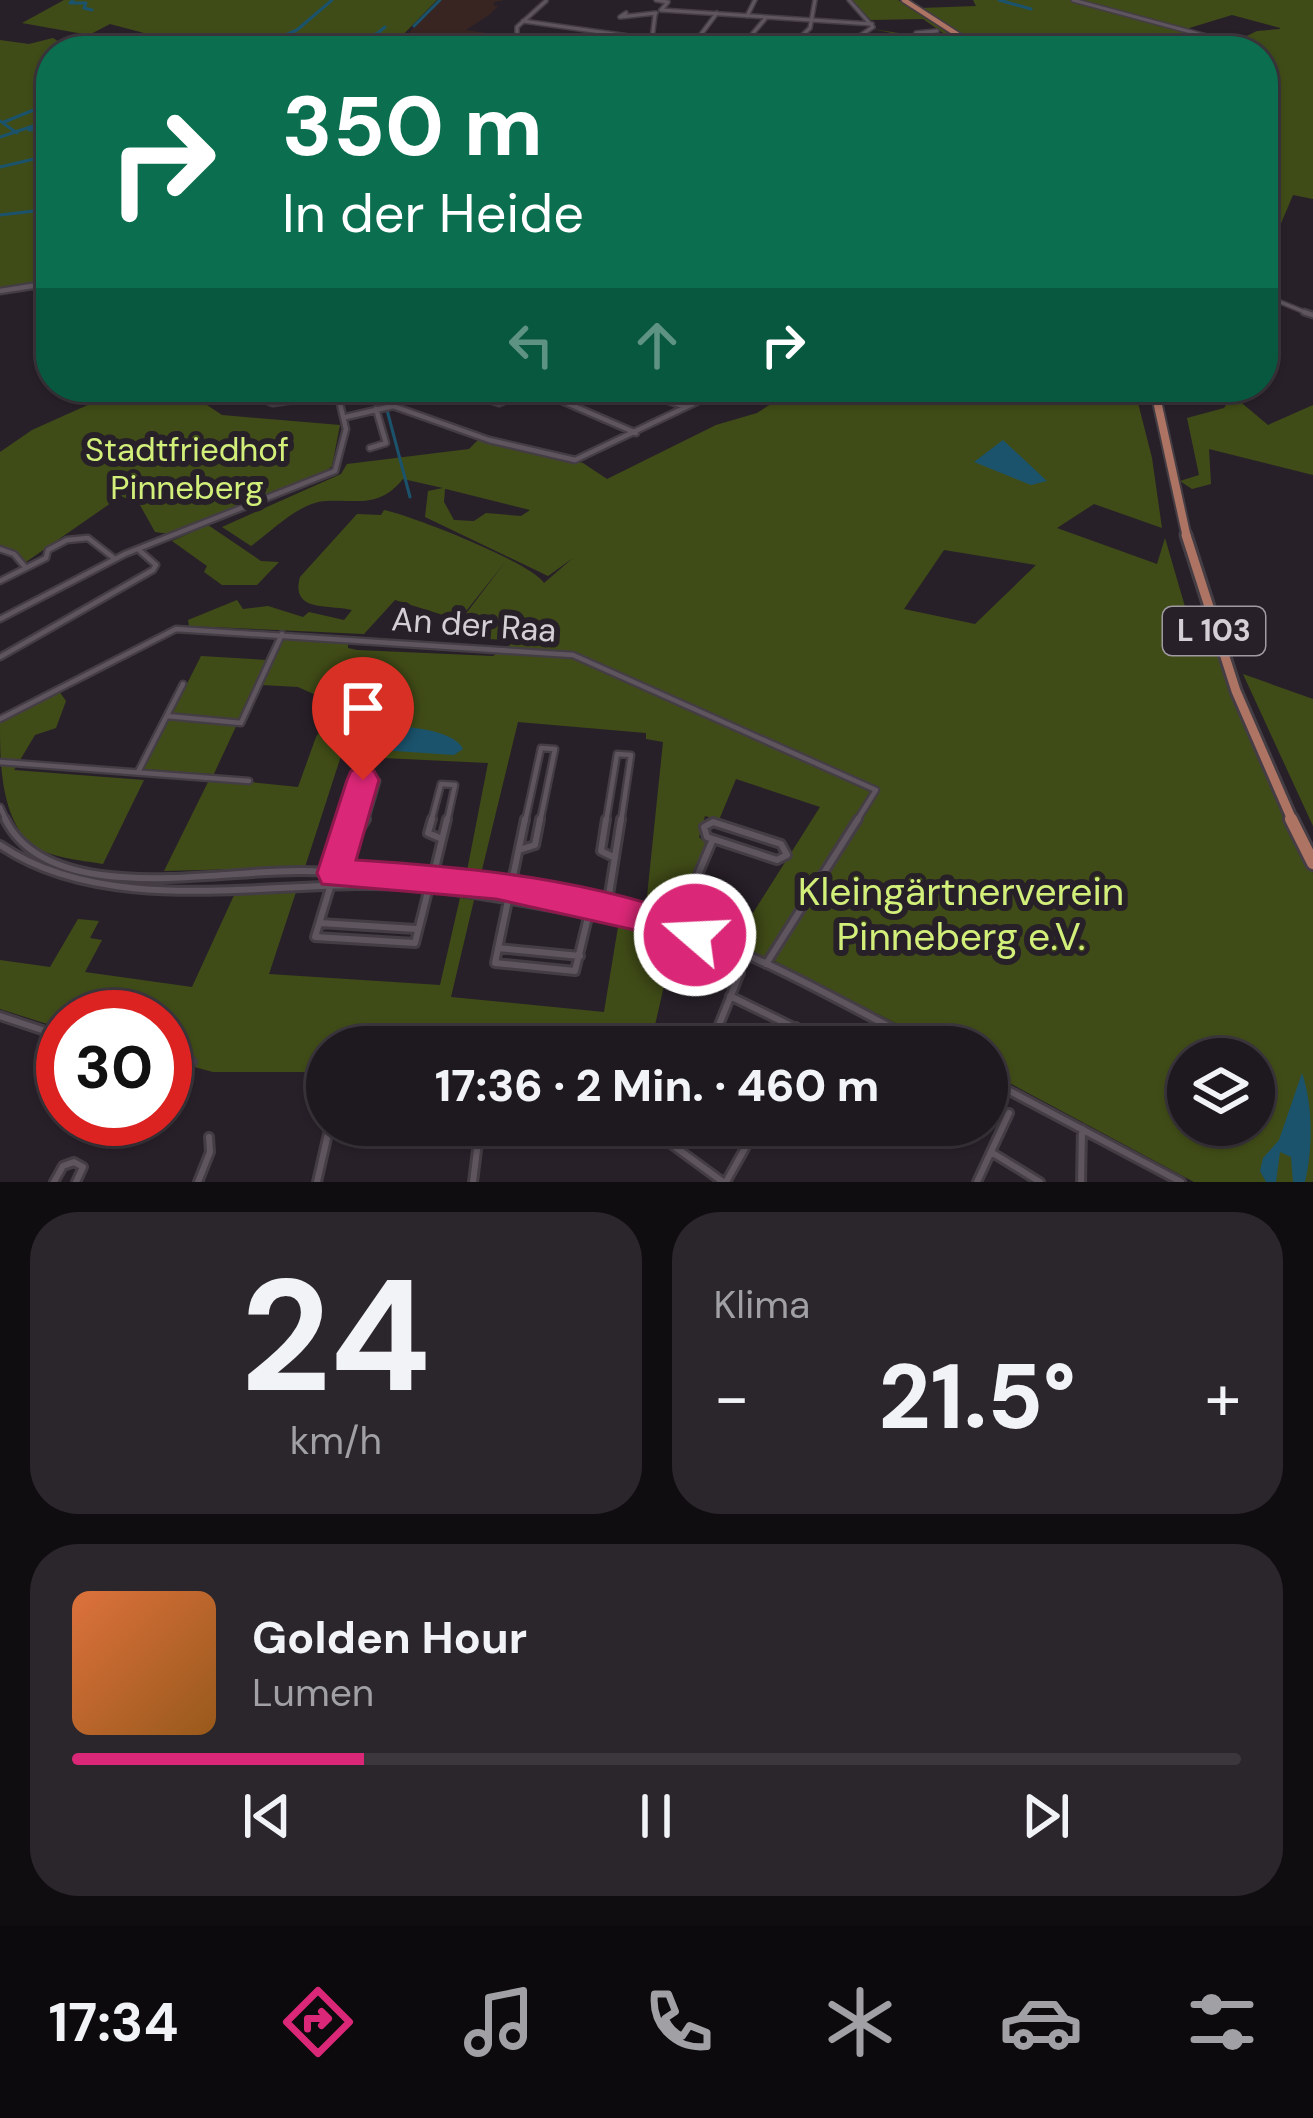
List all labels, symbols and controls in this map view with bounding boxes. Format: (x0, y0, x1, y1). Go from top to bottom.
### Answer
text: 350 m (282, 72, 543, 181)
icon: right (84, 84, 240, 240)
text: In der Heide (282, 178, 584, 249)
icon: left (498, 312, 564, 378)
icon: ahead (624, 312, 690, 378)
icon: right (750, 312, 816, 378)
park label: Stadtfriedhof Pinneberg (85, 428, 289, 509)
street label: An der Raa (390, 597, 558, 652)
road number: L 103 (1163, 607, 1265, 655)
pin (312, 657, 414, 780)
icon: arrive (330, 675, 396, 741)
park label: Kleingärtnerverein Pinneberg e.V. (798, 866, 1124, 962)
position arrow (632, 872, 758, 998)
speed limit sign: 30 (36, 990, 192, 1146)
map controls (1167, 1038, 1275, 1146)
button: layers (1167, 1038, 1275, 1146)
text: 17:36 · 2 Min. · 460 m (435, 1056, 879, 1115)
text: 24 (241, 1235, 431, 1438)
text: Klima (714, 1279, 810, 1330)
text: 21.5° (879, 1339, 1076, 1456)
text: − (714, 1355, 750, 1440)
text: + (1205, 1355, 1241, 1440)
text: km/h (290, 1415, 382, 1466)
text: Golden Hour (252, 1608, 527, 1667)
text: Lumen (252, 1667, 374, 1718)
icon: previous (234, 1783, 300, 1849)
icon: pause (623, 1783, 689, 1849)
icon: next (1013, 1783, 1079, 1849)
icon: directions (276, 1980, 360, 2064)
icon: music (457, 1980, 541, 2064)
icon: phone (637, 1980, 721, 2064)
icon: climate (818, 1980, 902, 2064)
icon: car (999, 1980, 1083, 2064)
icon: filters (1180, 1980, 1264, 2064)
text: 17:34 (48, 1987, 179, 2058)

